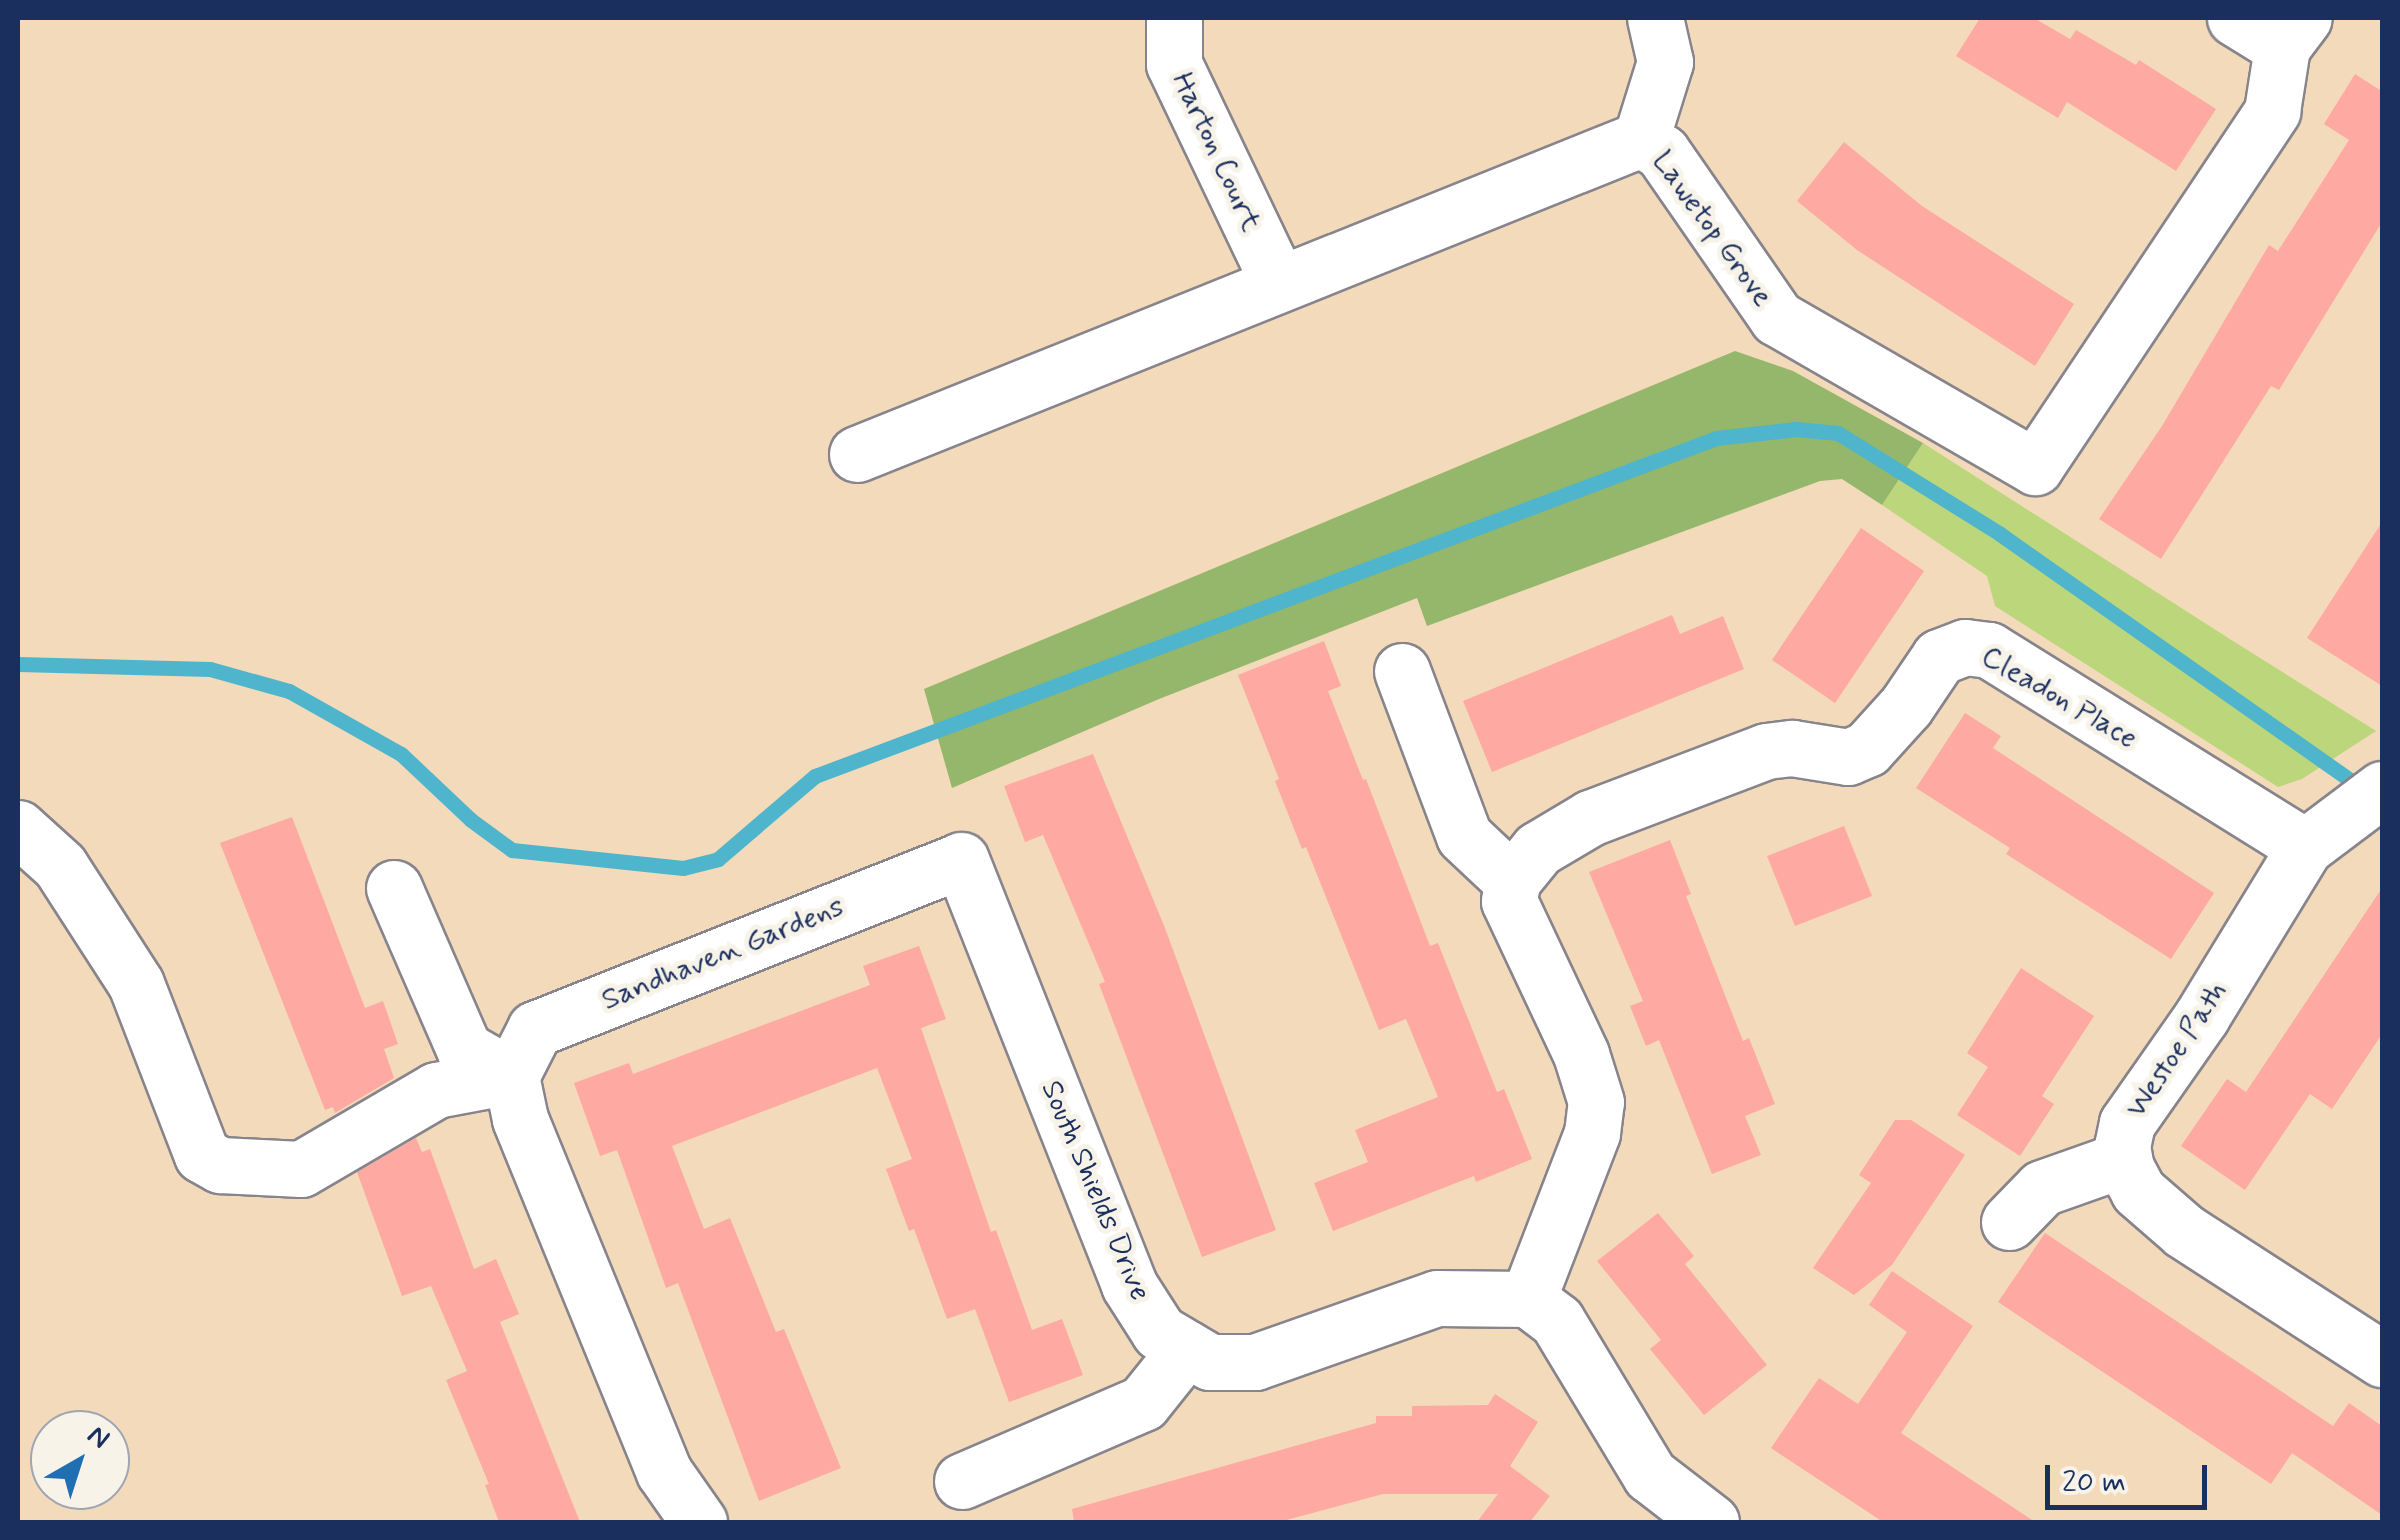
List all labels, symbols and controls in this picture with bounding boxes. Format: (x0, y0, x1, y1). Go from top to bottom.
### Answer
street label: Harton Court (1164, 68, 1268, 236)
street label: Lawetop Grove (1644, 144, 1780, 314)
street label: Cleadon Place (1974, 639, 2144, 757)
street label: Sandhaven Gardens (597, 889, 849, 1019)
street label: Westoe Path (2119, 977, 2235, 1123)
street label: South Shields Drive (1033, 1077, 1157, 1305)
north arrow (30, 1410, 130, 1510)
text: N (79, 1418, 117, 1458)
scale bar (2050, 1445, 2212, 1507)
text: 20 m (2062, 1463, 2126, 1502)

